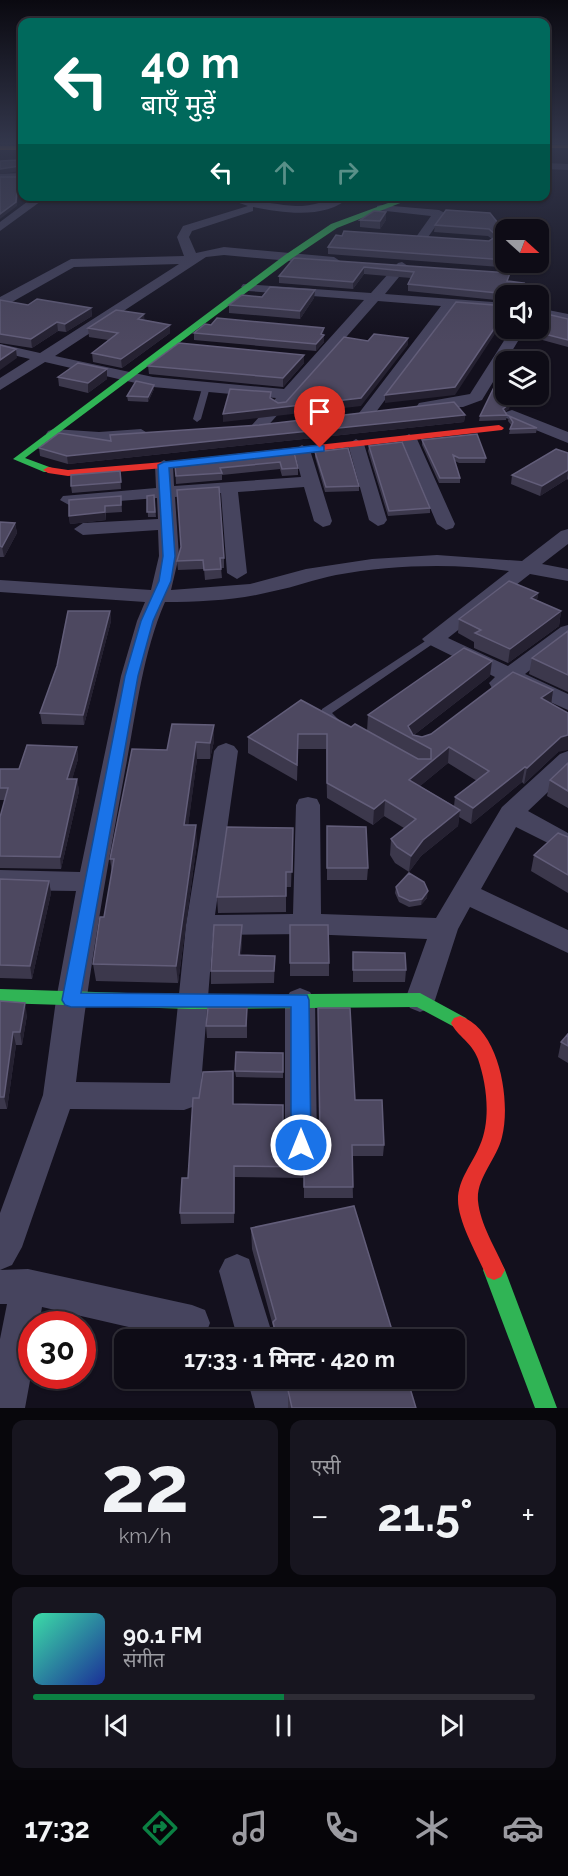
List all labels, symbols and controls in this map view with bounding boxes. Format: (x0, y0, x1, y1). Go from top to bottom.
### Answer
text: 40 m (141, 39, 240, 88)
icon: left (42, 42, 120, 120)
text: बाएँ मुड़ें (141, 89, 216, 120)
icon: left (205, 156, 238, 189)
icon: ahead (268, 156, 301, 189)
icon: right (331, 156, 364, 189)
north arrow (495, 219, 549, 273)
map controls (495, 219, 549, 405)
button: sound (495, 285, 549, 339)
button: layers (495, 351, 549, 405)
pin (294, 386, 345, 448)
icon: arrive (303, 395, 336, 428)
position arrow (269, 1113, 333, 1177)
speed limit sign: 30 (18, 1311, 96, 1389)
text: 17:33 · 1 मिनट · 420 m (184, 1346, 395, 1372)
text: 22 (101, 1439, 189, 1530)
text: एसी (311, 1455, 341, 1479)
text: 21.5° (377, 1489, 473, 1542)
text: − (311, 1496, 329, 1535)
text: + (521, 1496, 535, 1535)
text: km/h (119, 1524, 171, 1548)
text: 90.1 FM (123, 1622, 202, 1648)
text: संगीत (123, 1648, 164, 1672)
icon: previous (100, 1709, 133, 1742)
icon: pause (267, 1709, 300, 1742)
icon: next (435, 1709, 468, 1742)
icon: directions (139, 1807, 181, 1849)
icon: music (229, 1807, 271, 1849)
icon: phone (320, 1807, 362, 1849)
icon: climate (411, 1807, 453, 1849)
icon: car (502, 1807, 544, 1849)
text: 17:32 (24, 1813, 90, 1844)

